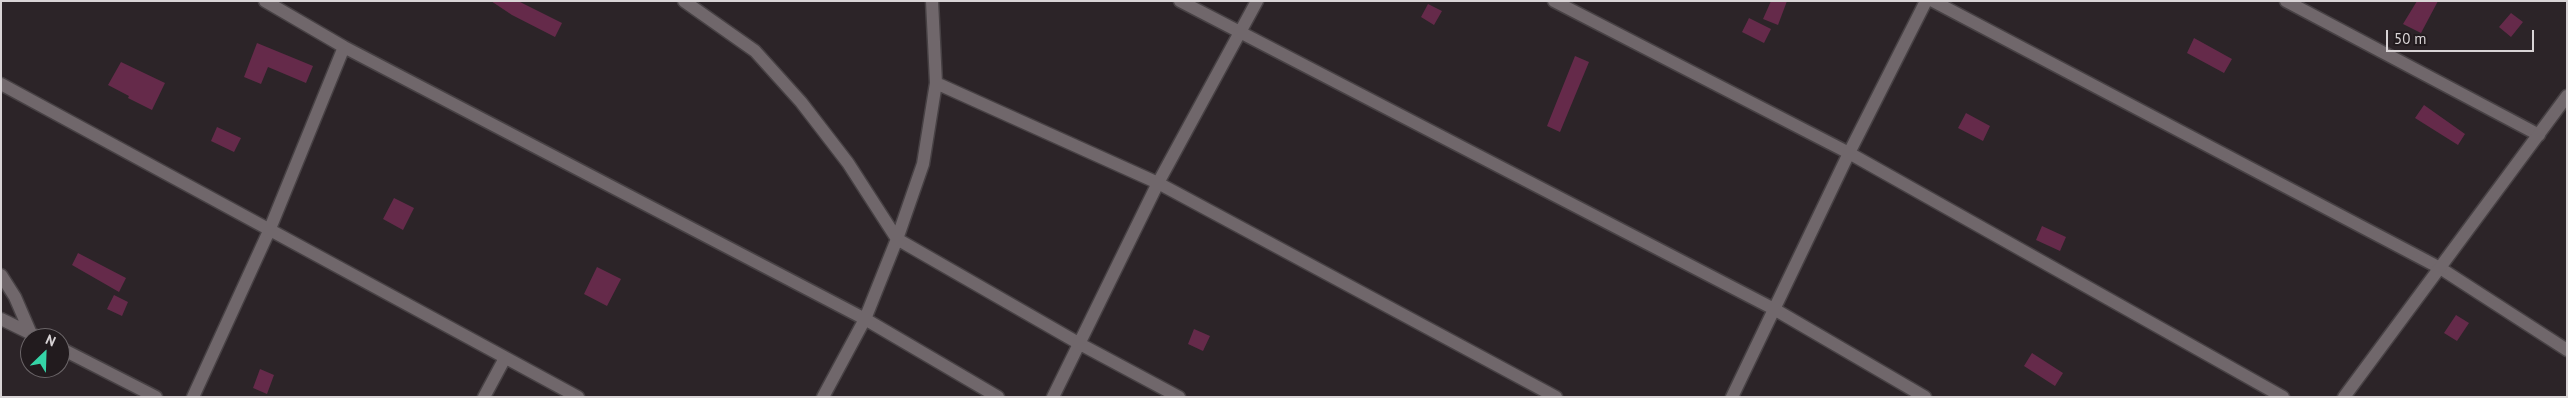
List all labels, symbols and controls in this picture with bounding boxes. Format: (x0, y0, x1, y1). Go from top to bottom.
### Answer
scale bar (2388, 20, 2536, 52)
text: 50 m (2394, 29, 2427, 48)
north arrow (20, 328, 70, 378)
text: N (43, 330, 59, 350)

